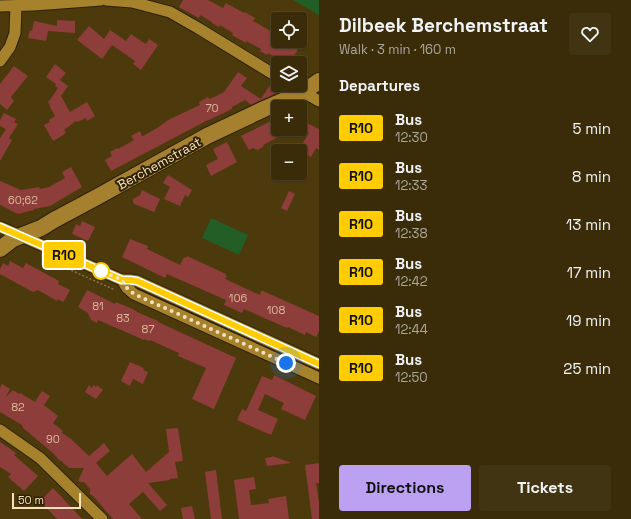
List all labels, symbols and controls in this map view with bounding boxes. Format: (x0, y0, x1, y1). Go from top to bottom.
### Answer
map controls (271, 12, 307, 180)
button: locate (271, 12, 307, 48)
text: Dilbeek Berchemstraat (339, 13, 548, 38)
button: heart (569, 13, 611, 55)
text: Walk · 3 min · 160 m (339, 41, 456, 58)
button: layers (271, 56, 307, 92)
text: Departures (339, 76, 420, 95)
button: + (271, 100, 307, 136)
house number: 70 (205, 101, 219, 115)
text: Bus (395, 110, 422, 129)
text: R10 (349, 119, 373, 137)
text: 5 min (572, 119, 611, 138)
text: 12:30 (395, 129, 428, 146)
street label: Berchemstraat (114, 133, 204, 194)
button: − (271, 144, 307, 180)
text: Bus (395, 158, 422, 177)
text: R10 (349, 167, 373, 185)
text: 8 min (572, 167, 611, 186)
text: 12:33 (395, 177, 427, 194)
house number: 60;62 (8, 193, 38, 207)
text: Bus (395, 206, 422, 225)
text: R10 (349, 215, 373, 233)
text: 13 min (566, 215, 611, 234)
text: 12:38 (395, 225, 428, 242)
line badge: R10 (41, 242, 87, 268)
text: R10 (52, 246, 76, 264)
text: Bus (395, 254, 422, 273)
unlabelled marker (92, 262, 110, 280)
text: R10 (349, 263, 373, 281)
text: 17 min (567, 263, 611, 282)
text: 12:42 (395, 273, 428, 290)
house number: 106 (229, 291, 247, 305)
house number: 81 (92, 299, 104, 313)
text: Bus (395, 302, 422, 321)
house number: 108 (267, 303, 285, 317)
house number: 83 (116, 311, 130, 325)
text: R10 (349, 311, 373, 329)
text: 19 min (566, 311, 611, 330)
text: 12:44 (395, 321, 428, 338)
house number: 87 (142, 322, 154, 336)
text: Bus (395, 350, 422, 369)
your location (276, 353, 296, 373)
text: R10 (349, 359, 373, 377)
text: 25 min (563, 359, 611, 378)
text: 12:50 (395, 369, 428, 386)
house number: 82 (11, 400, 25, 414)
house number: 90 (46, 432, 60, 446)
button: Directions (339, 465, 471, 511)
button: Tickets (479, 465, 611, 511)
scale bar (12, 491, 81, 510)
text: 50 m (18, 493, 44, 507)

